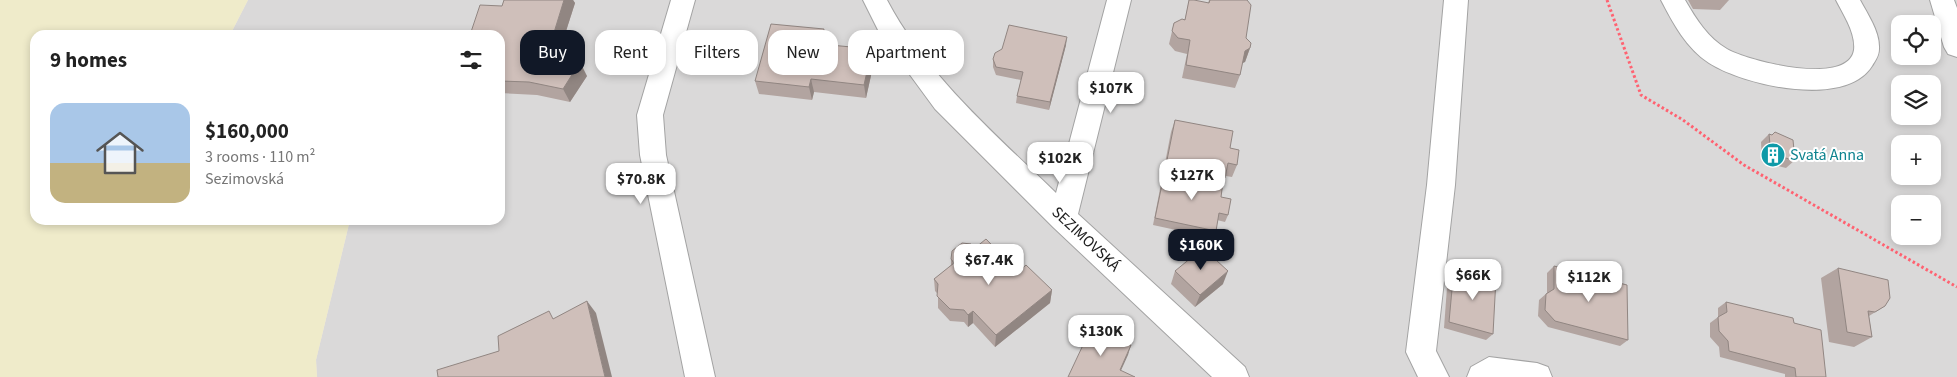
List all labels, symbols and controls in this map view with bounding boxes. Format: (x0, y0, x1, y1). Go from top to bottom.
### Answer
map controls (1891, 15, 1941, 245)
button: locate (1891, 15, 1941, 65)
chip: Buy (520, 30, 585, 75)
chip: Rent (595, 30, 666, 75)
chip: Filters (676, 30, 758, 75)
chip: New (768, 30, 838, 75)
chip: Apartment (848, 30, 964, 75)
text: 9 homes (50, 45, 127, 75)
icon: filters (457, 46, 485, 74)
pin: $107K (1076, 72, 1146, 114)
button: layers (1891, 75, 1941, 125)
text: $107K (1089, 77, 1133, 99)
text: $160,000 (205, 116, 289, 146)
icon: home (90, 123, 150, 183)
button: + (1891, 135, 1941, 185)
pin: $102K (1025, 142, 1095, 184)
building icon: Svatá Anna (1760, 142, 1786, 168)
place label: Svatá Anna (1790, 144, 1864, 166)
text: 3 rooms · 110 m² (205, 146, 315, 168)
text: $102K (1038, 147, 1082, 169)
pin: $127K (1157, 158, 1227, 201)
pin: $70.8K (600, 162, 682, 205)
text: $127K (1170, 164, 1214, 186)
text: Sezimovská (205, 168, 284, 190)
text: $70.8K (617, 168, 665, 190)
button: − (1891, 195, 1941, 245)
street label: SEZIMOVSKÁ (1047, 202, 1125, 277)
pin: $160K (1166, 228, 1236, 271)
text: $160K (1179, 234, 1223, 256)
pin: $67.4K (948, 244, 1030, 286)
text: $67.4K (965, 249, 1013, 271)
pin: $66K (1443, 258, 1503, 301)
pin: $112K (1554, 260, 1624, 303)
text: $66K (1455, 264, 1491, 286)
text: $112K (1567, 266, 1611, 288)
pin: $130K (1066, 314, 1136, 357)
text: $130K (1079, 320, 1123, 342)

